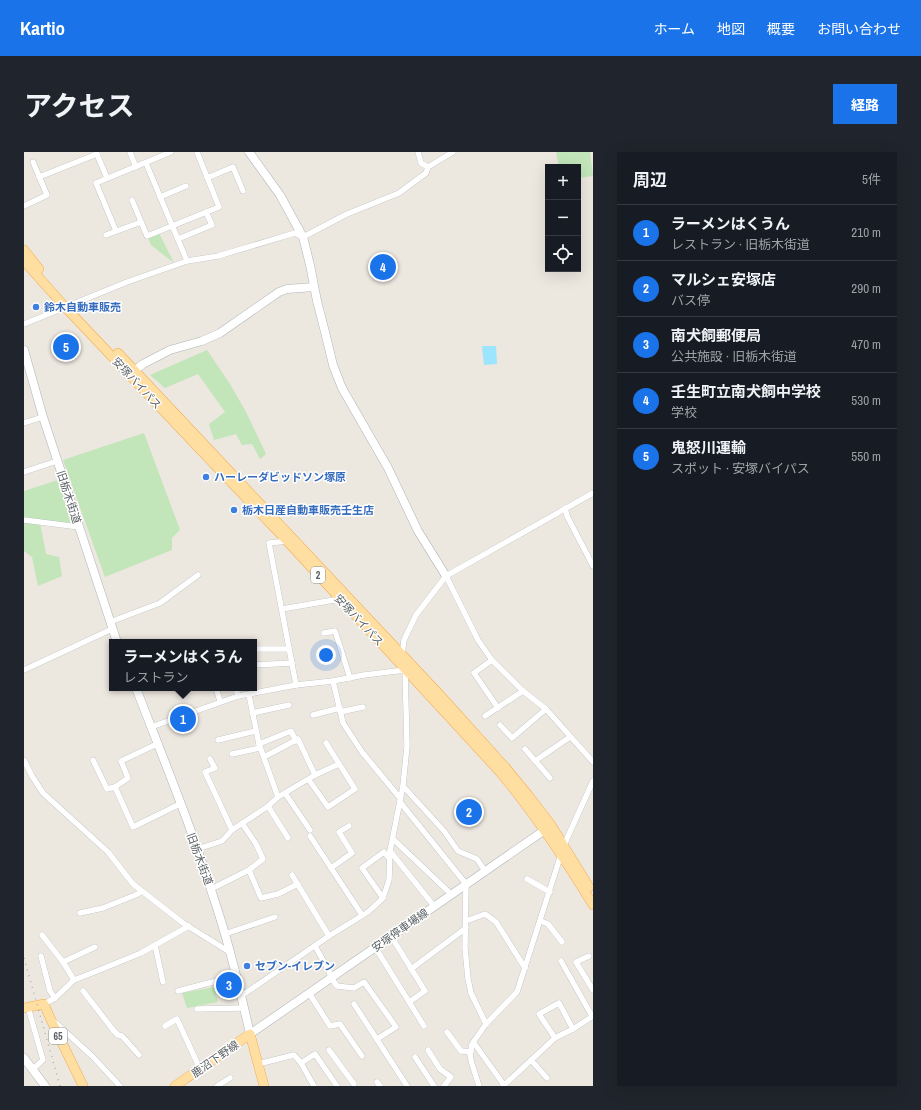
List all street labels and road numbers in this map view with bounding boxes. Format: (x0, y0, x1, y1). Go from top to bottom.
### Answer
street label: 安塚バイパス (109, 354, 165, 412)
street label: 旧栃木街道 (54, 469, 84, 525)
road number: 2 (311, 567, 325, 583)
street label: 安塚バイパス (331, 591, 387, 649)
street label: 旧栃木街道 (184, 831, 216, 887)
street label: 安塚停車場線 (369, 905, 431, 955)
road number: 65 (49, 1028, 67, 1044)
street label: 鹿沼下野線 (188, 1037, 242, 1081)

